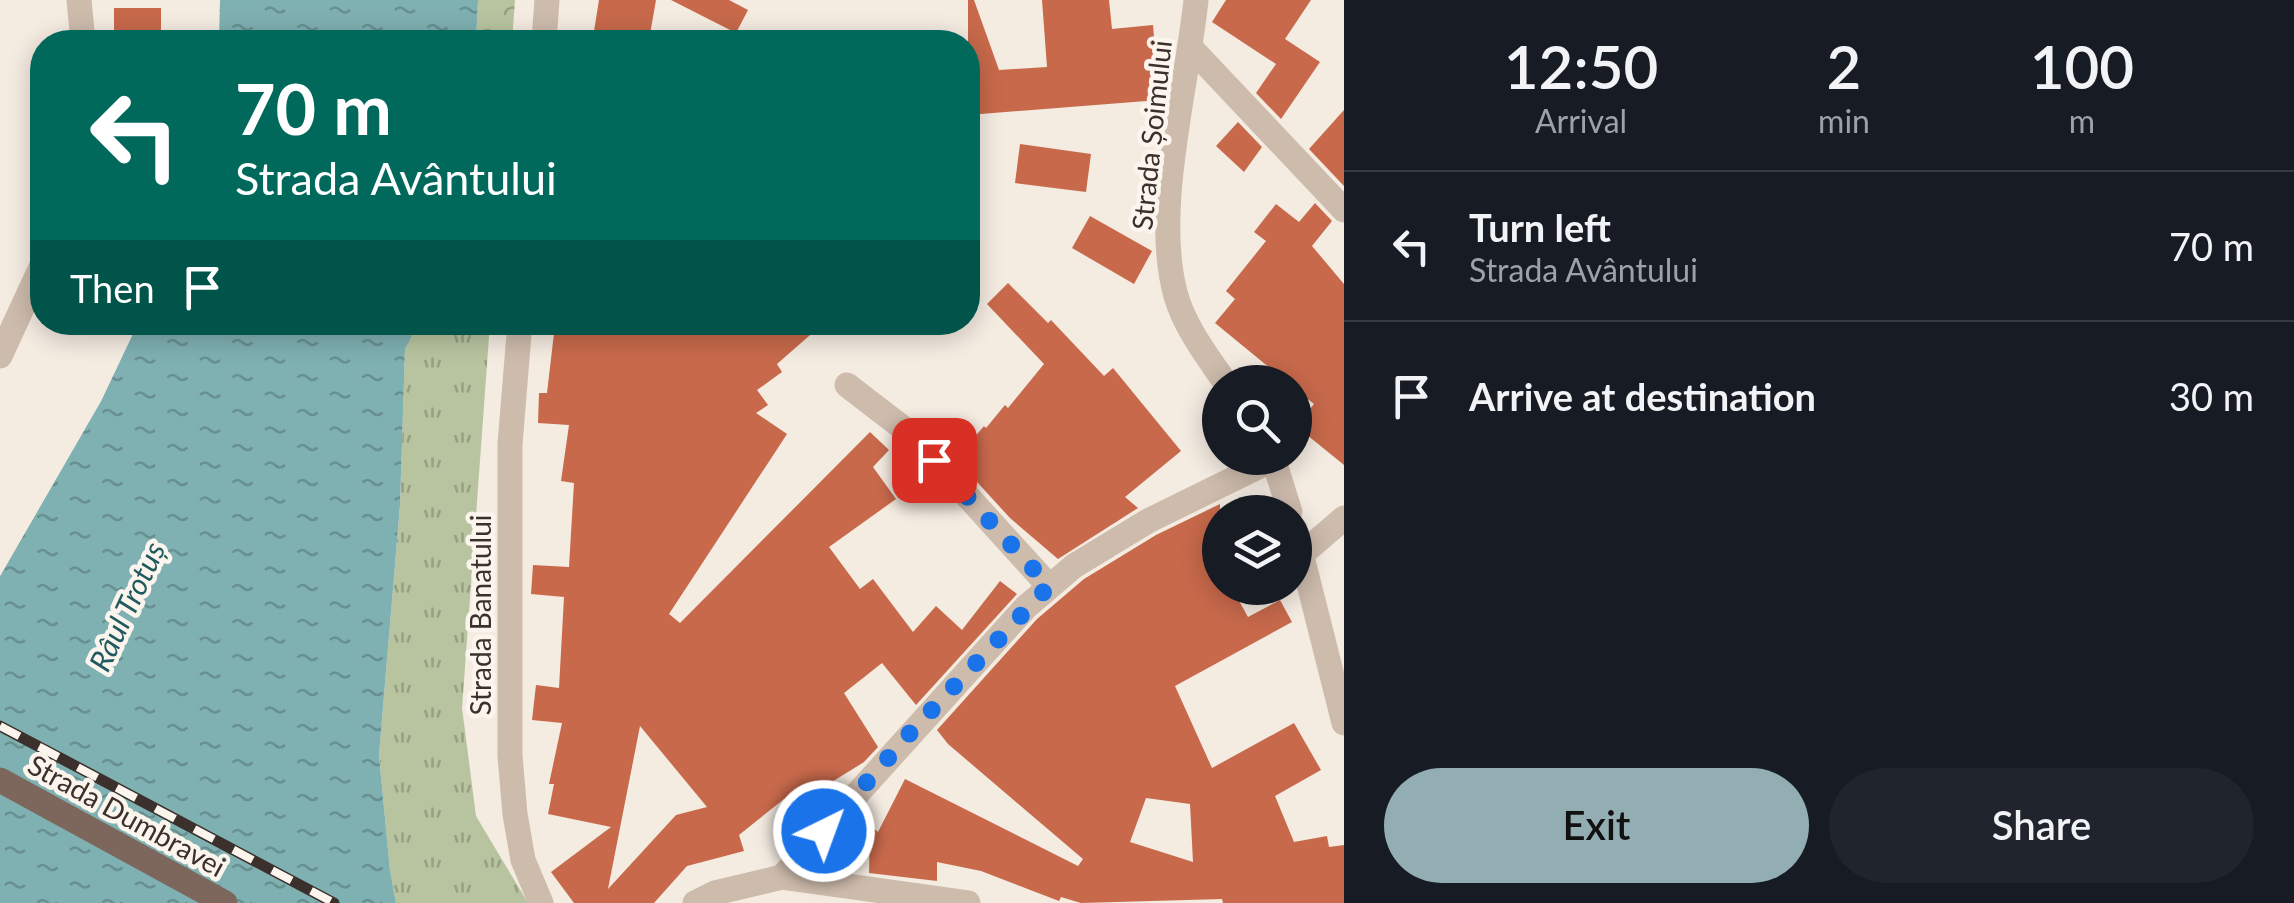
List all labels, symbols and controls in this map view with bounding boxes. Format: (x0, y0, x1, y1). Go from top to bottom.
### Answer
text: 12:50 (1504, 30, 1658, 102)
text: 2 (1827, 30, 1861, 102)
text: 100 (2030, 30, 2134, 102)
street label: Strada Șoimului (1124, 38, 1178, 232)
text: 70 m (235, 66, 392, 150)
icon: left (70, 70, 200, 200)
text: Arrival (1535, 101, 1627, 140)
text: min (1818, 101, 1870, 140)
text: m (2069, 101, 2095, 140)
text: Strada Avântului (235, 151, 557, 205)
text: Turn left (1469, 204, 1611, 250)
icon: left (1384, 219, 1439, 274)
text: 70 m (2169, 223, 2254, 269)
text: Strada Avântului (1469, 250, 1698, 289)
icon: arrive (175, 260, 230, 315)
text: Then (70, 265, 155, 311)
map controls (1202, 365, 1312, 605)
button: search (1202, 365, 1312, 475)
icon: arrive (1384, 369, 1439, 424)
text: Arrive at destination (1469, 373, 1816, 419)
text: 30 m (2169, 373, 2254, 419)
pin (892, 418, 977, 503)
icon: arrive (907, 433, 962, 488)
button: layers (1202, 495, 1312, 605)
street label: Strada Banatului (463, 515, 497, 715)
water label: Râul Trotuș (81, 536, 171, 676)
street label: Strada Dumbravei (23, 747, 231, 883)
button: Exit (1384, 768, 1809, 883)
button: Share (1829, 768, 2254, 883)
position arrow (772, 779, 876, 883)

